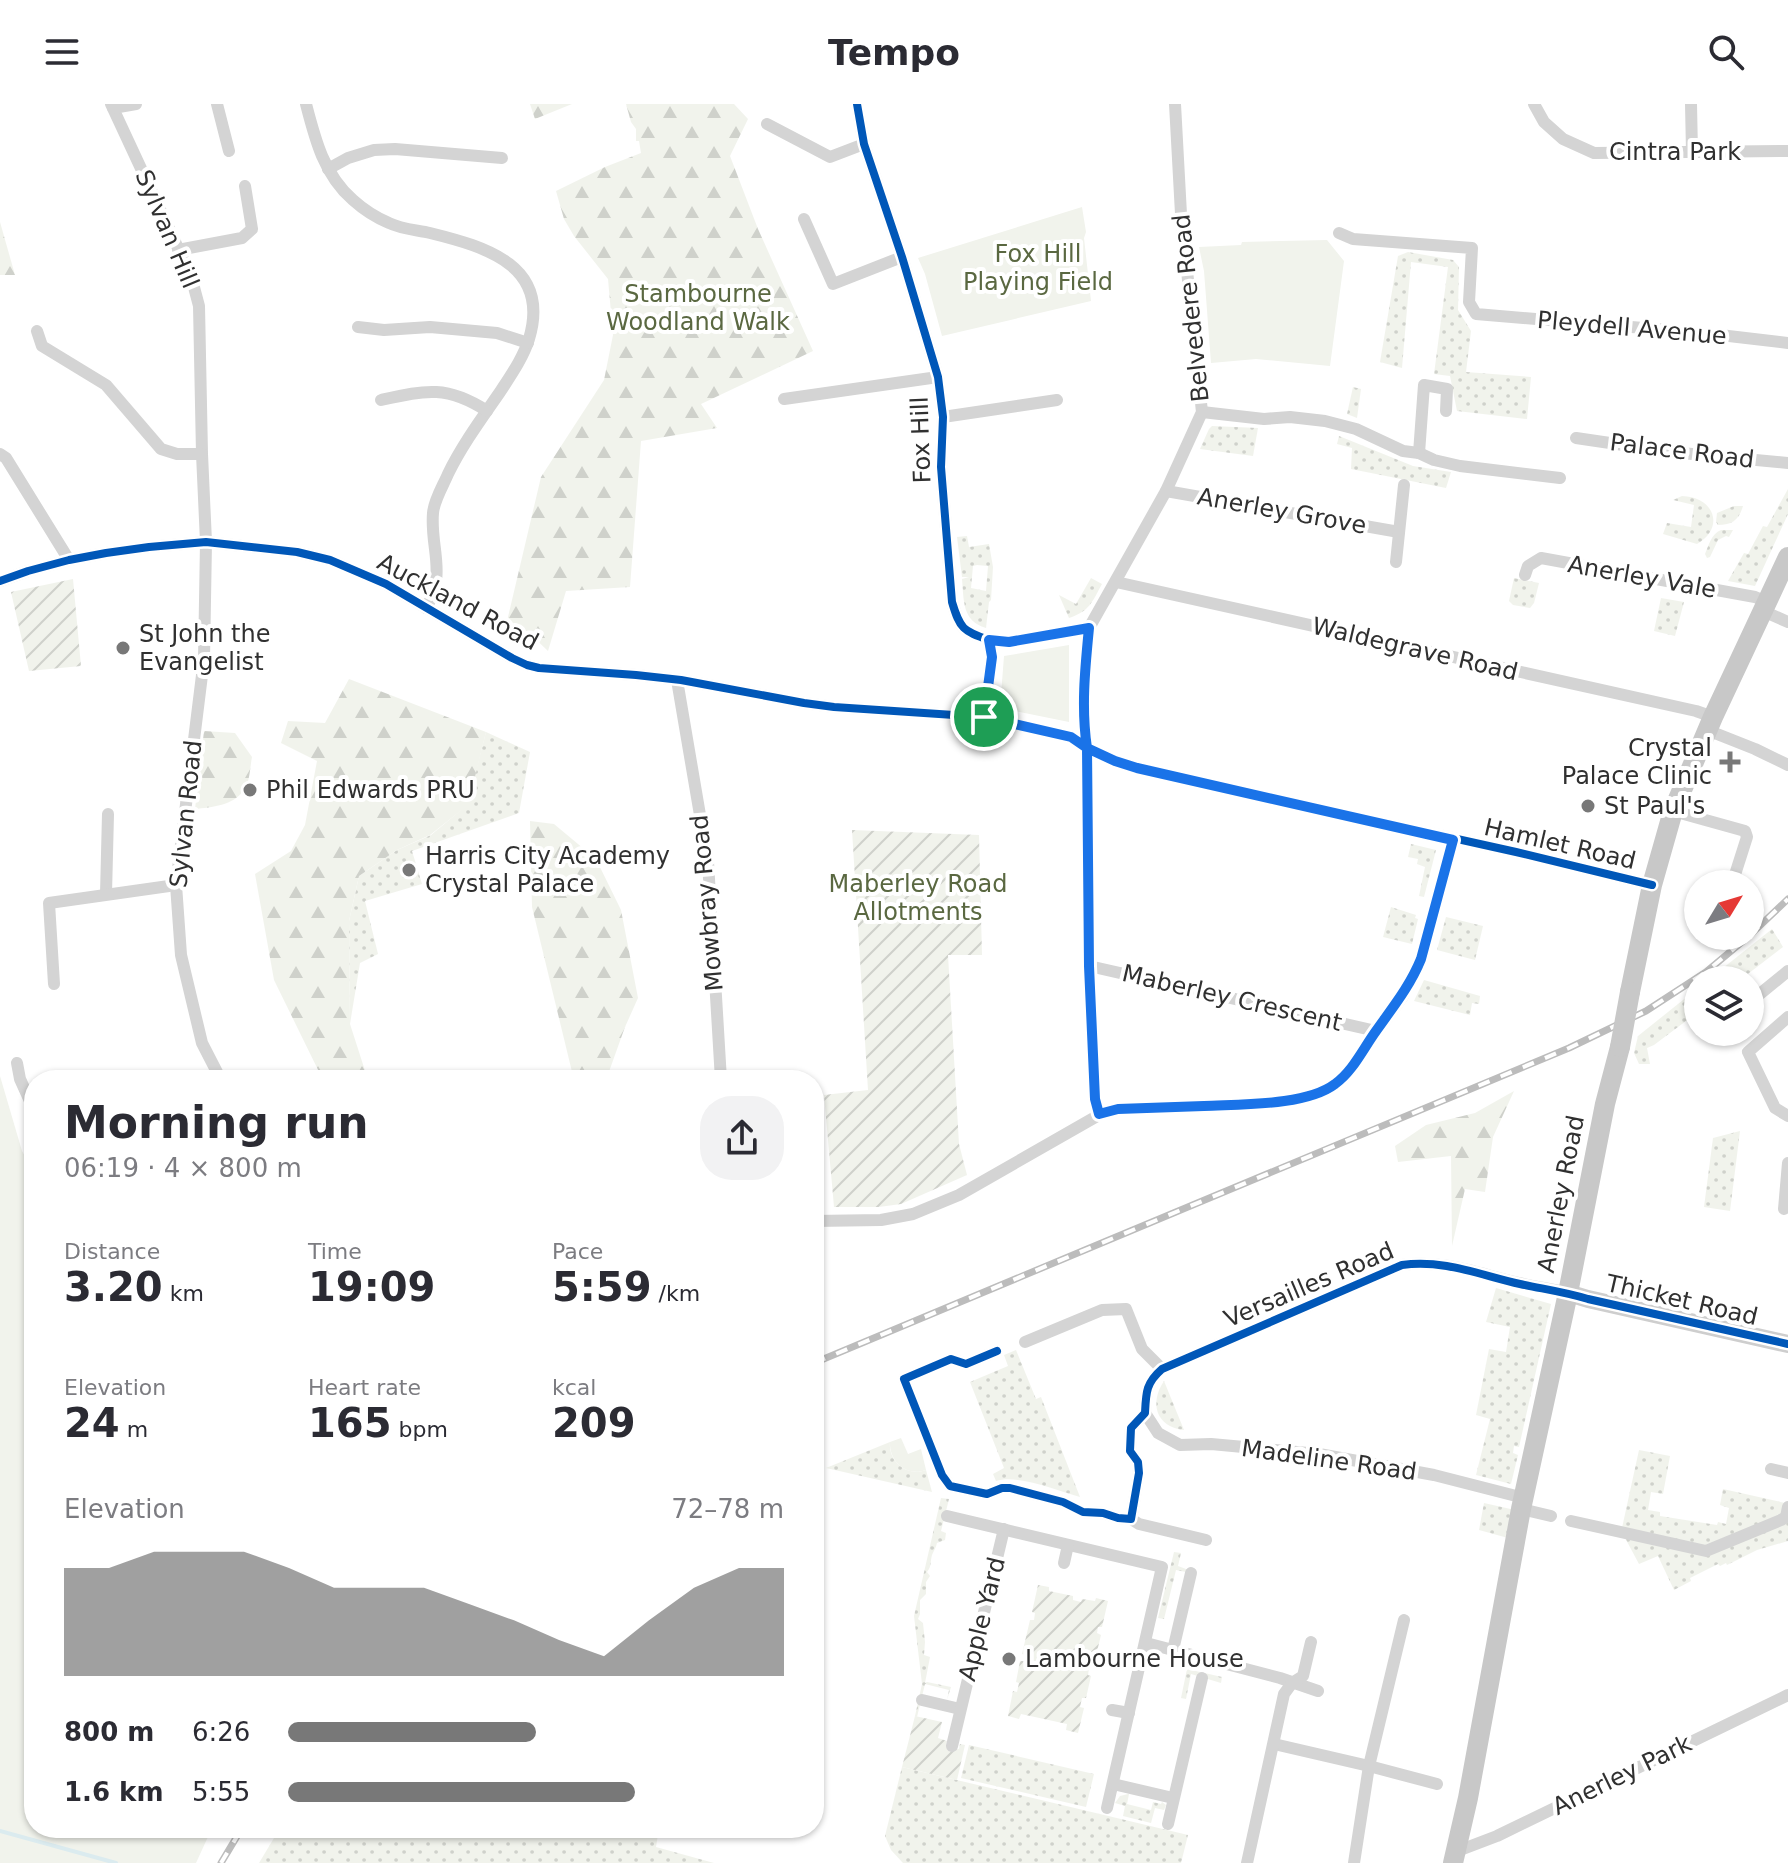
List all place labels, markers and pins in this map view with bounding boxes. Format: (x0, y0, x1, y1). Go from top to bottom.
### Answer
place label: St John the Evangelist (139, 620, 270, 676)
marker: St John the Evangelist (114, 639, 132, 657)
pin (950, 683, 1018, 751)
place label: Crystal Palace Clinic (1562, 734, 1712, 790)
marker: Crystal Palace Clinic (1719, 751, 1741, 773)
place label: Phil Edwards PRU (266, 776, 475, 804)
marker: Phil Edwards PRU (241, 781, 259, 799)
place label: St Paul's (1604, 792, 1705, 820)
marker: St Paul's (1579, 797, 1597, 815)
place label: Harris City Academy Crystal Palace (425, 842, 670, 898)
marker: Harris City Academy Crystal Palace (400, 861, 418, 879)
place label: Lambourne House (1025, 1645, 1244, 1673)
marker: Lambourne House (1000, 1650, 1018, 1668)

